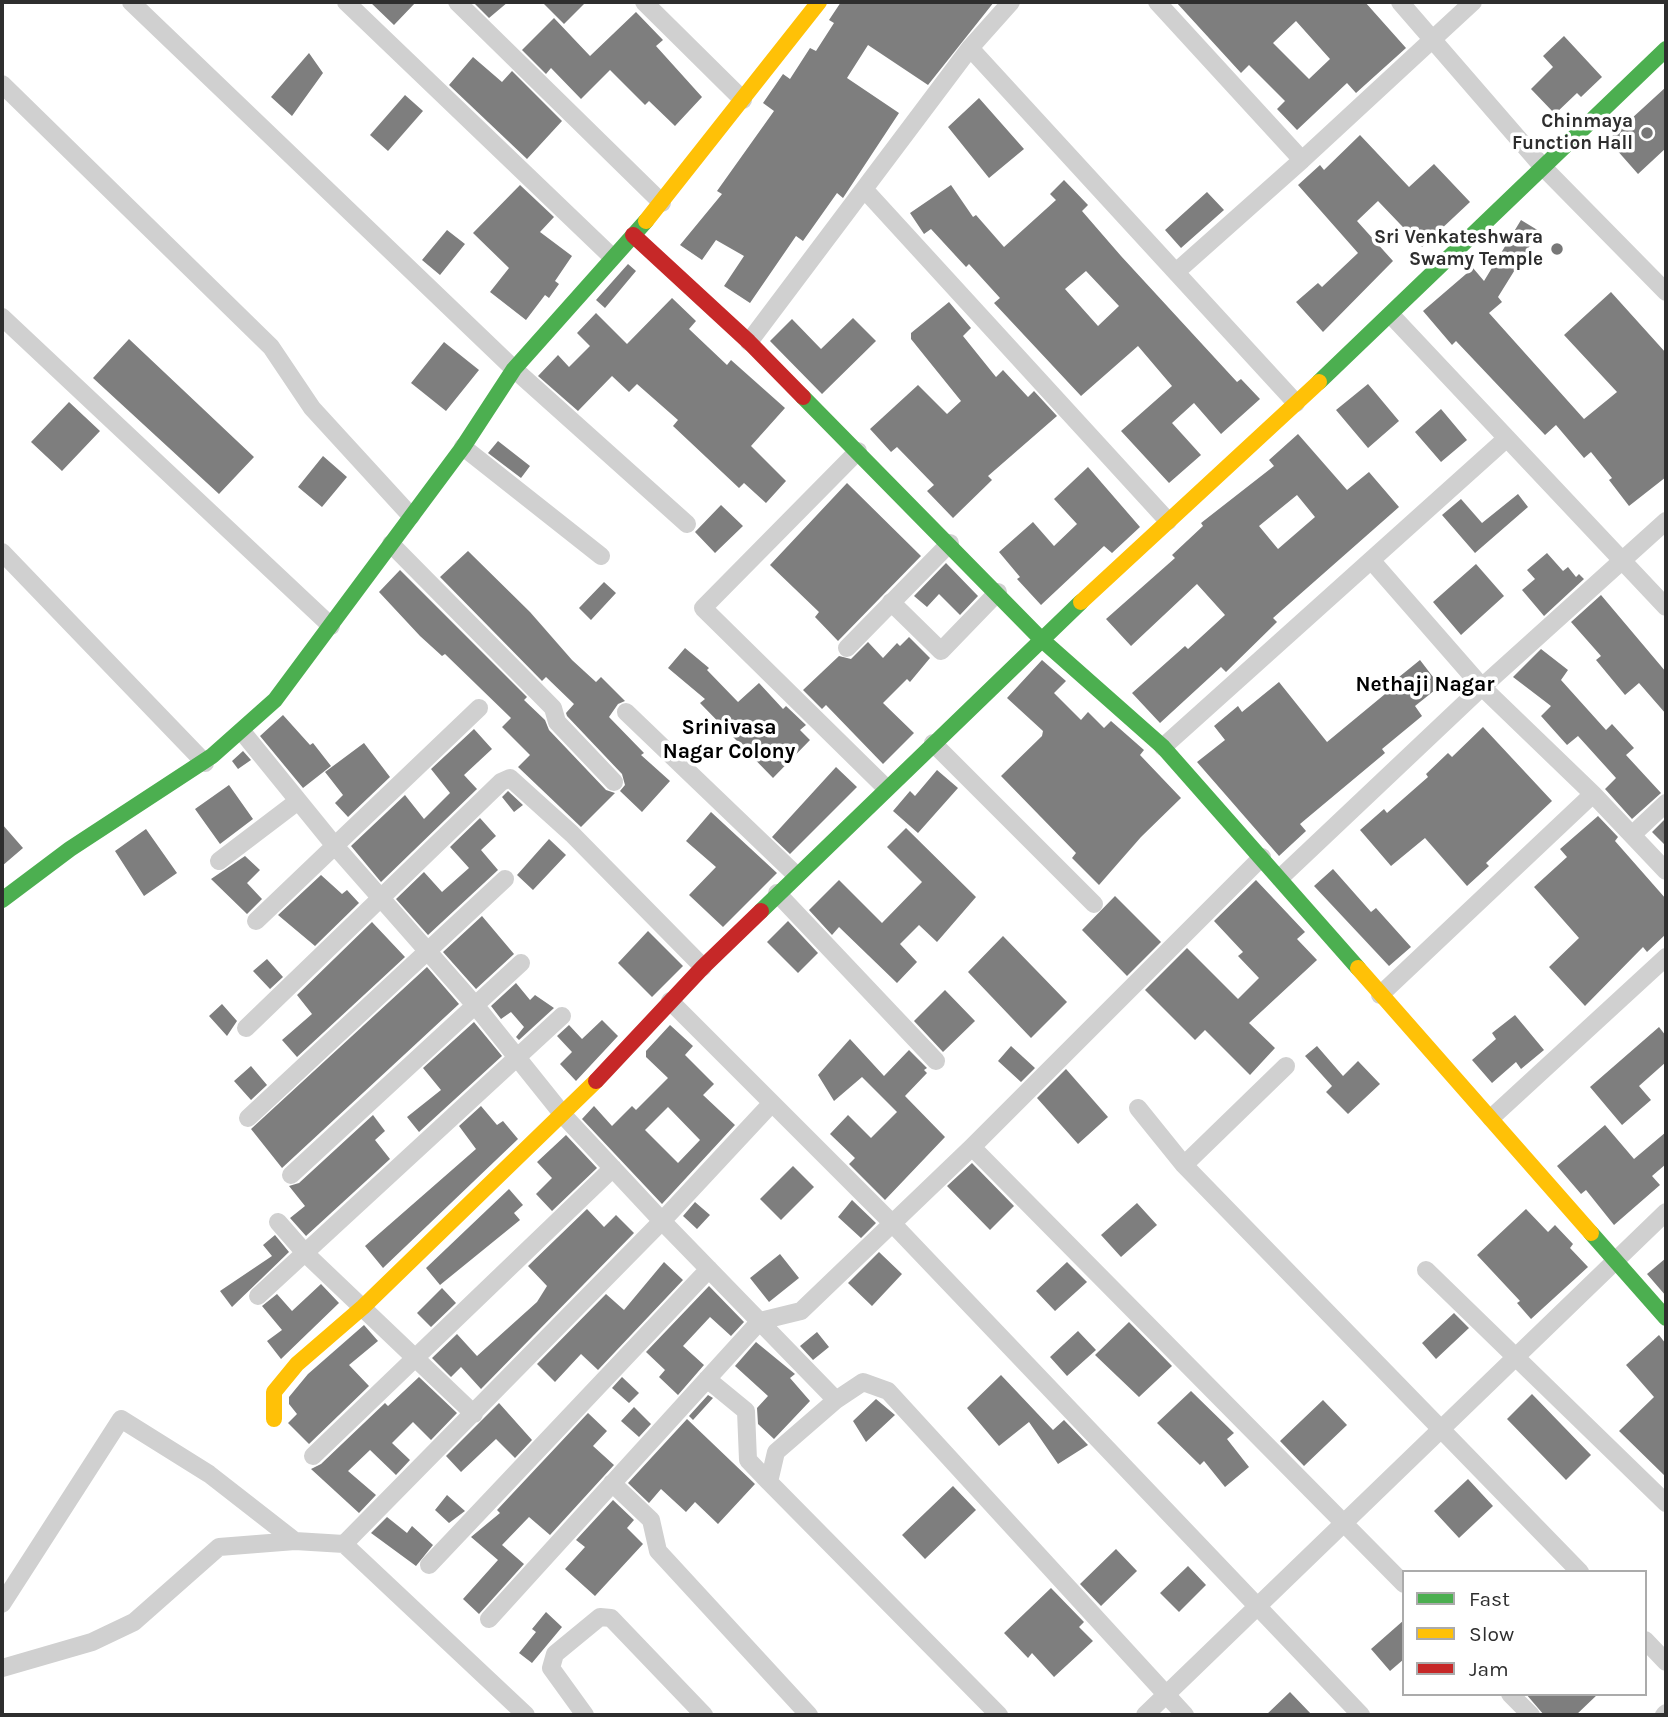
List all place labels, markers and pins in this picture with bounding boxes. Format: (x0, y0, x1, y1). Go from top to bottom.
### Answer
place label: Chinmaya Function Hall (1512, 111, 1633, 155)
marker: Chinmaya Function Hall (1639, 125, 1655, 141)
place label: Sri Venkateshwara Swamy Temple (1374, 227, 1543, 271)
marker: Sri Venkateshwara Swamy Temple (1549, 241, 1565, 257)

